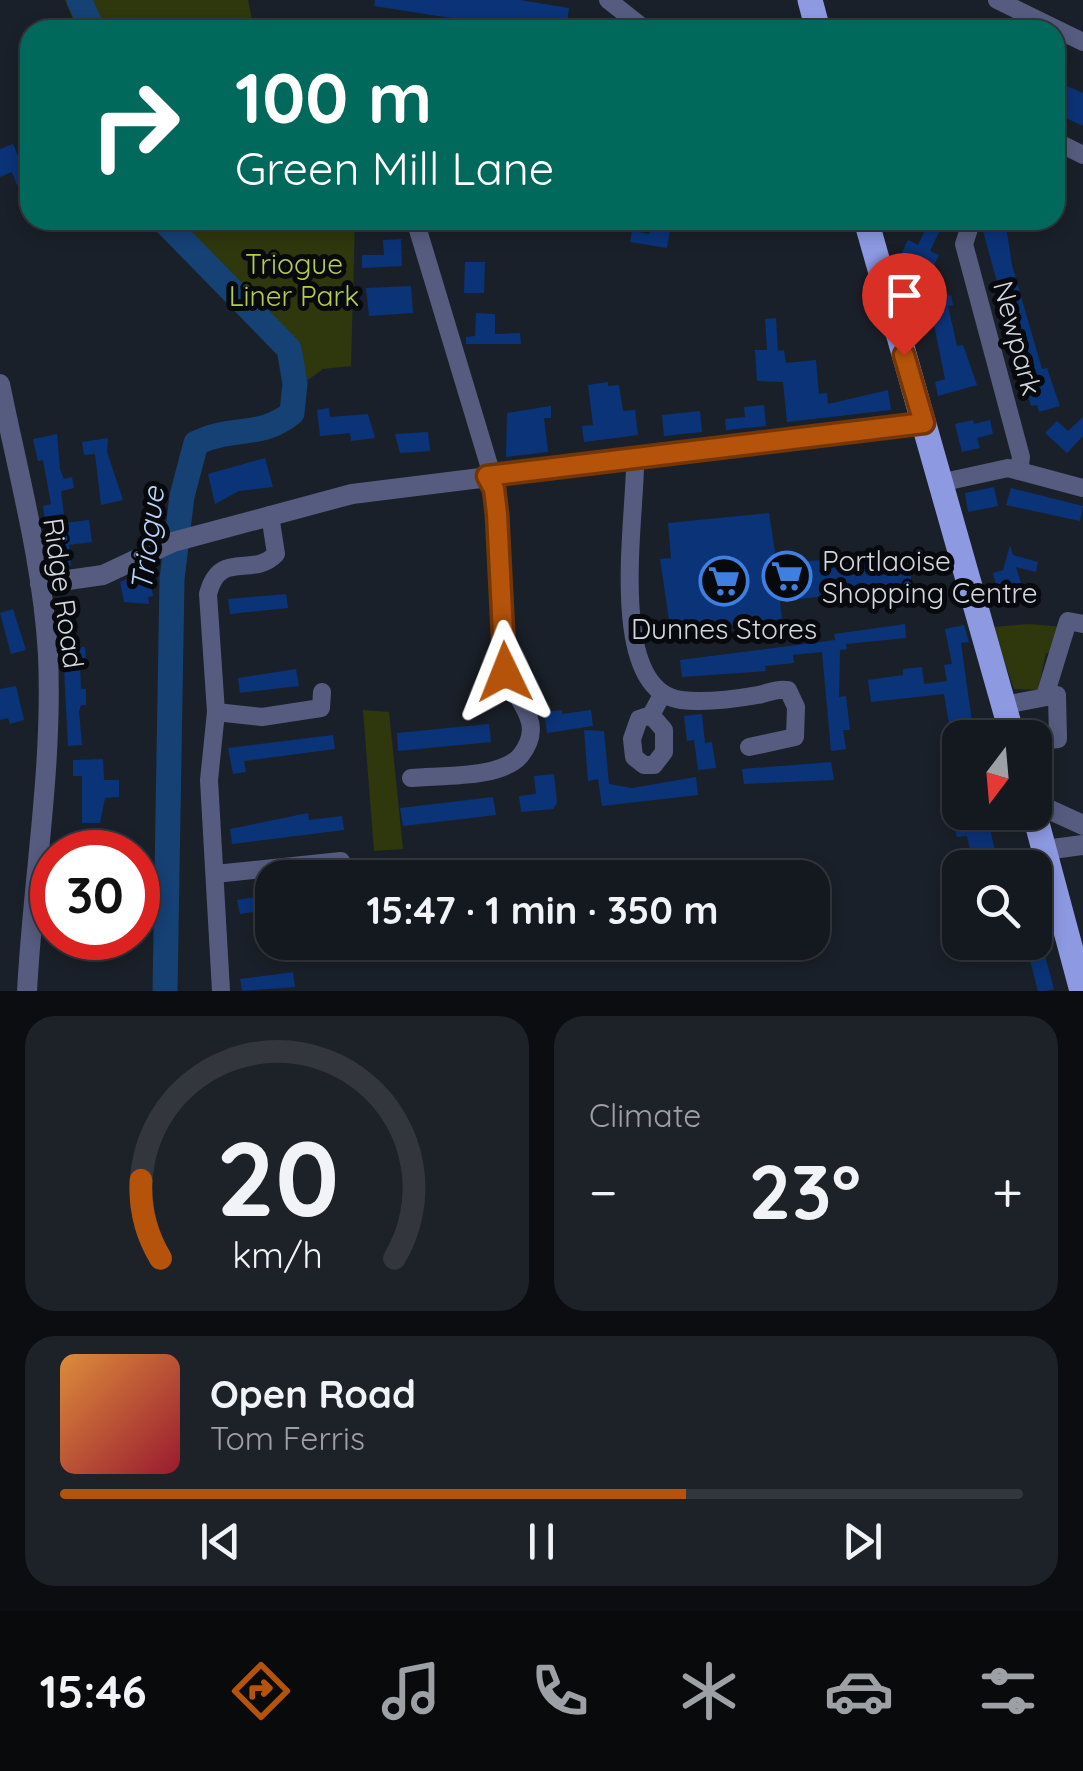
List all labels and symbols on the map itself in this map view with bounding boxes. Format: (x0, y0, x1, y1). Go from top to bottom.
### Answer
park label: Triogue Liner Park (229, 246, 359, 313)
pin (862, 253, 947, 356)
street label: Newpark (986, 277, 1050, 399)
water label: Triogue (122, 484, 172, 593)
street label: Ridge Road (36, 516, 92, 670)
place label: Portlaoise Shopping Centre (822, 543, 1038, 610)
supermarket icon: Portlaoise Shopping Centre (761, 550, 813, 602)
supermarket icon: Dunnes Stores (698, 555, 750, 607)
place label: Dunnes Stores (631, 611, 817, 646)
position arrow (453, 620, 557, 724)
north arrow (942, 720, 1052, 830)
speed limit sign: 30 (30, 830, 160, 960)

